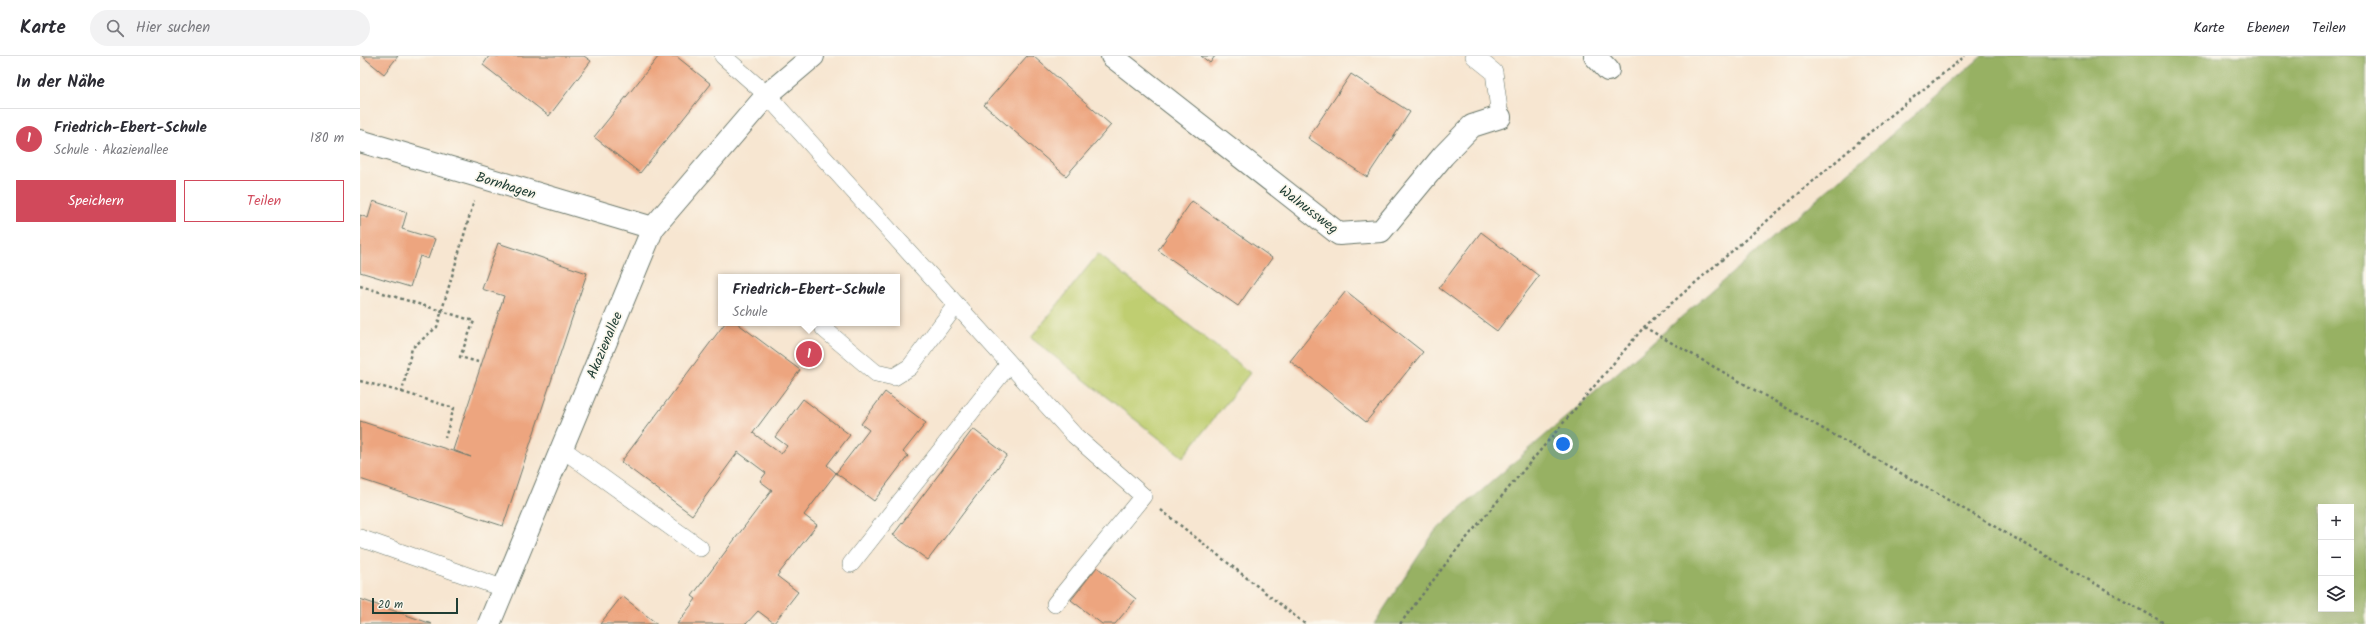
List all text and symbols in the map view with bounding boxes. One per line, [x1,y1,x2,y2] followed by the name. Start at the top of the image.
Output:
[90,10,370,46] search box
[20,13,66,43] text: Karte
[136,16,210,40] text: Hier suchen
[104,17,126,39] icon: search
[2193,17,2225,39] text: Karte
[2247,17,2290,39] text: Ebenen
[2312,17,2346,39] text: Teilen
[16,69,105,96] text: In der Nähe
[54,116,207,140] text: Friedrich-Ebert-Schule
[27,128,31,149] text: 1
[310,128,344,149] text: 180 m
[54,140,168,161] text: Schule · Akazienallee
[473,166,538,206] street label: Bornhagen
[16,180,176,222] button: Speichern
[184,180,344,222] button: Teilen
[1274,180,1343,239] street label: Walnussweg
[718,274,900,326] popup
[733,278,885,302] text: Friedrich-Ebert-Schule
[733,302,768,323] text: Schule
[581,308,629,382] street label: Akazienallee
[796,339,822,369] pin: 1
[1553,434,1573,454] your location
[2318,504,2354,612] map controls
[2318,504,2354,540] button: +
[2318,540,2354,576] button: −
[2318,576,2354,612] button: layers
[372,596,458,615] scale bar
[378,596,403,614] text: 20 m

